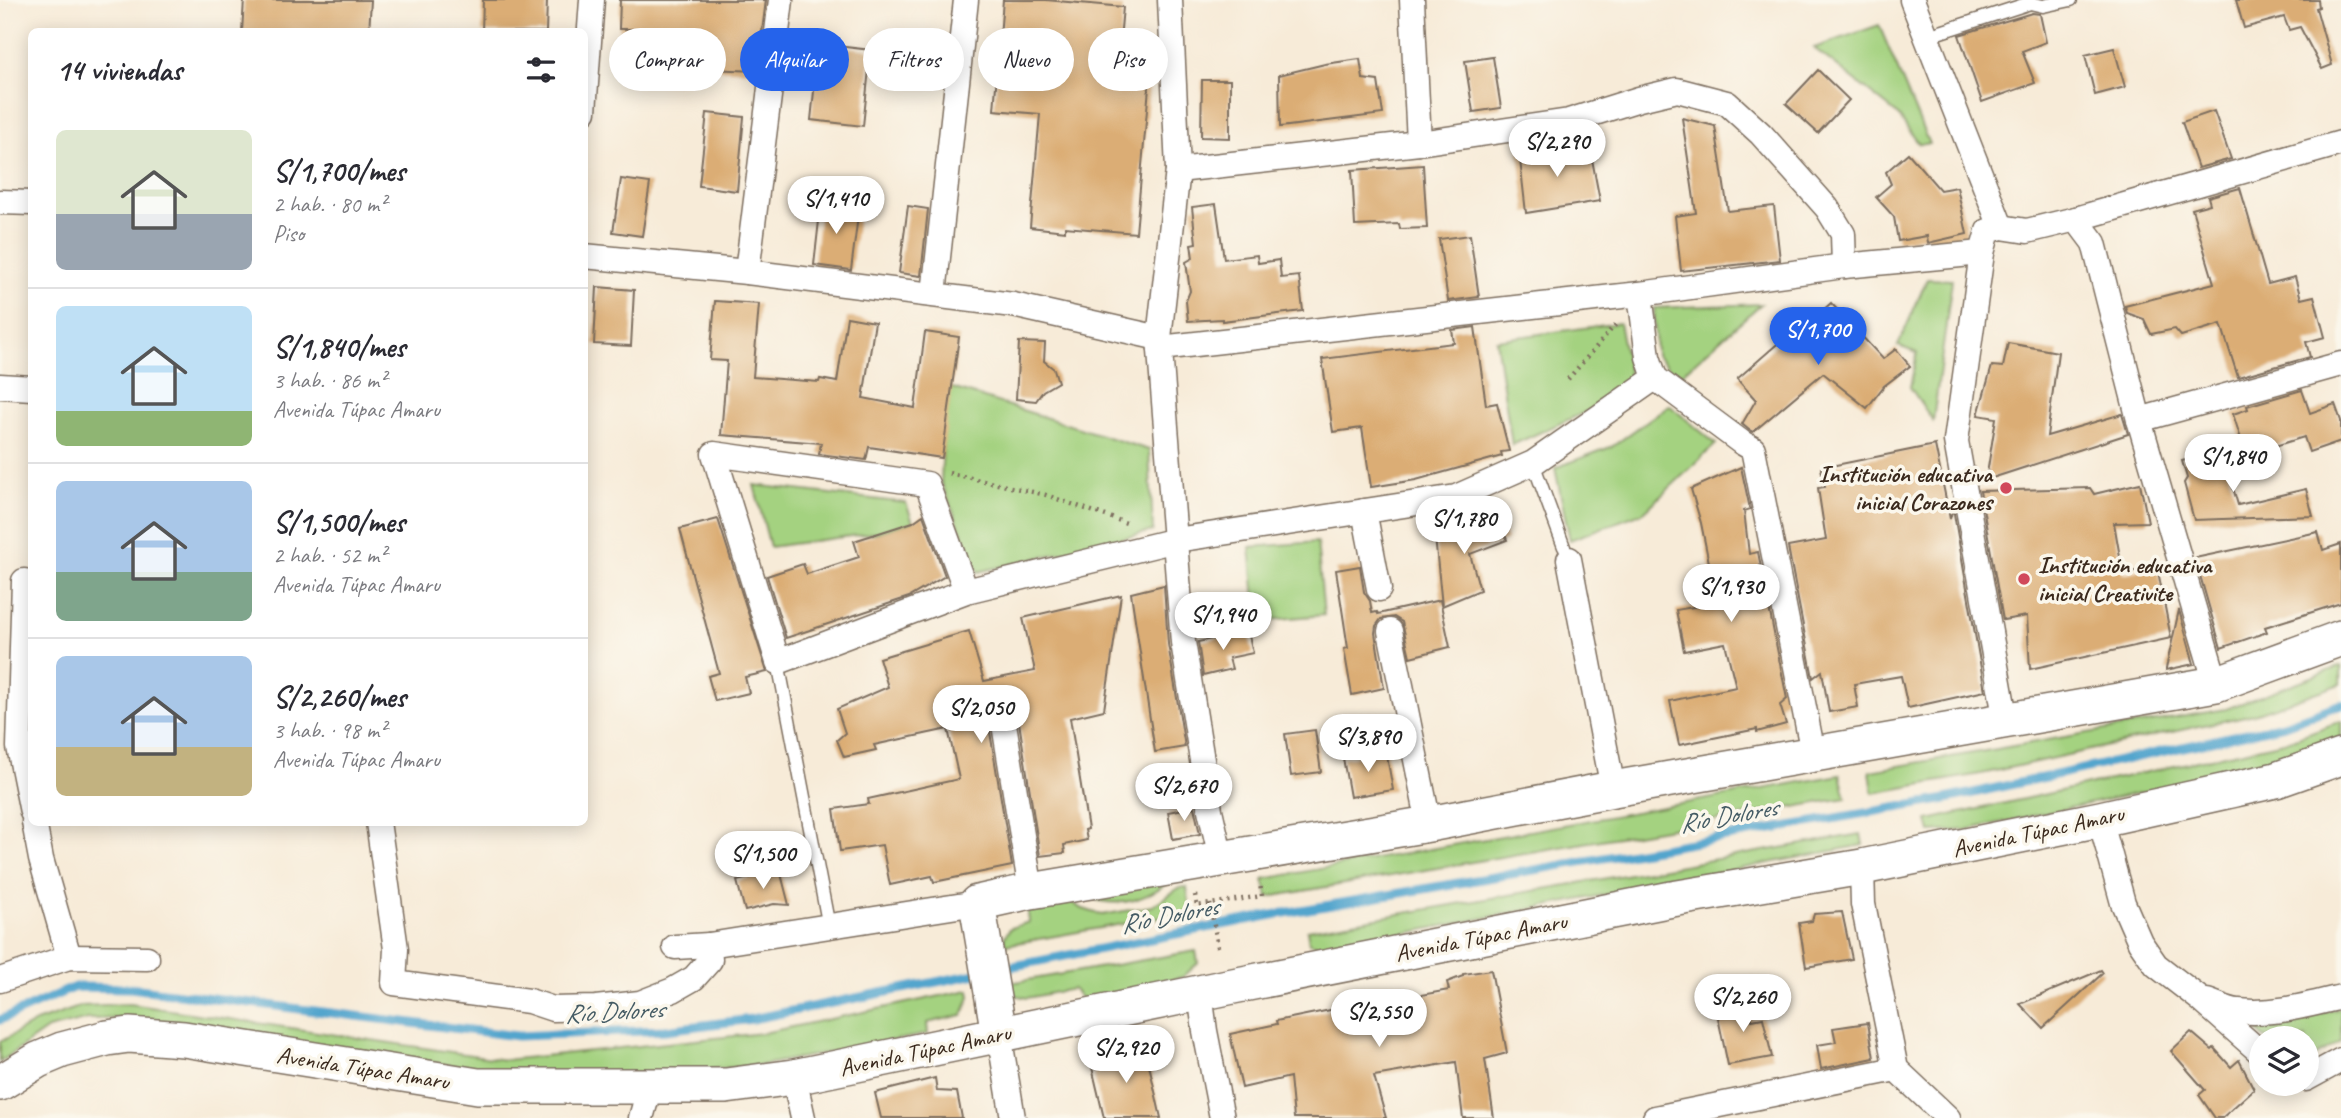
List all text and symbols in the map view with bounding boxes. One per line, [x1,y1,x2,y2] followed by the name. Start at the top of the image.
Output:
[609,28,726,91] chip: Comprar
[740,28,849,91] chip: Alquilar
[863,28,964,91] chip: Filtros
[978,28,1074,91] chip: Nuevo
[1088,28,1168,91] chip: Piso
[56,51,182,89] text: 14 viviendas
[522,51,560,89] icon: filters
[1492,120,1622,179] pin: S/2,290
[1525,127,1589,156] text: S/2,290
[273,152,405,190] text: S/1,700/mes
[112,158,196,242] icon: home
[771,176,901,236] pin: S/1,410
[804,184,868,213] text: S/1,410
[273,190,386,219] text: 2 hab. · 80 m²
[273,219,304,248] text: Piso
[1753,308,1883,367] pin: S/1,700
[1786,315,1850,344] text: S/1,700
[273,328,405,366] text: S/1,840/mes
[112,334,196,418] icon: home
[273,366,386,395] text: 3 hab. · 86 m²
[273,395,440,424] text: Avenida Túpac Amaru
[2168,434,2298,494] pin: S/1,840
[2201,442,2265,471] text: S/1,840
[1819,459,1995,517] place label: Institución educativa inicial Corazones
[1998,480,2014,496] marker: Institución educativa inicial Corazones
[1399,496,1529,556] pin: S/1,780
[273,503,405,541] text: S/1,500/mes
[1432,504,1496,533] text: S/1,780
[112,509,196,593] icon: home
[273,541,386,570] text: 2 hab. · 52 m²
[2038,550,2214,608] place label: Institución educativa inicial Creativite
[1666,564,1796,624] pin: S/1,930
[273,570,440,599] text: Avenida Túpac Amaru
[2016,571,2032,587] marker: Institución educativa inicial Creativite
[1699,572,1763,601] text: S/1,930
[1158,592,1288,652] pin: S/1,940
[1191,600,1255,629] text: S/1,940
[273,678,406,716] text: S/2,260/mes
[112,684,196,768] icon: home
[916,686,1046,745] pin: S/2,050
[949,693,1013,722] text: S/2,050
[1303,714,1433,774] pin: S/3,890
[273,716,386,745] text: 3 hab. · 98 m²
[1336,722,1400,751] text: S/3,890
[273,745,440,774] text: Avenida Túpac Amaru
[1119,764,1249,823] pin: S/2,670
[1151,771,1217,800] text: S/2,670
[1677,790,1784,840] water label: Río Dolores
[1950,798,2128,864] street label: Avenida Túpac Amaru
[698,832,828,891] pin: S/1,500
[731,839,795,868] text: S/1,500
[1117,889,1225,941] water label: Río Dolores
[1393,905,1572,968] street label: Avenida Túpac Amaru
[1678,974,1808,1034] pin: S/2,260
[1710,982,1776,1011] text: S/2,260
[1314,990,1444,1049] pin: S/2,550
[564,992,668,1031] water label: Río Dolores
[1347,997,1411,1026] text: S/2,550
[837,1017,1015,1083] street label: Avenida Túpac Amaru
[1061,1026,1191,1085] pin: S/2,920
[2249,1026,2319,1096] map controls
[2249,1026,2319,1096] button: layers
[1094,1033,1158,1062] text: S/2,920
[275,1040,454,1097] street label: Avenida Túpac Amaru

